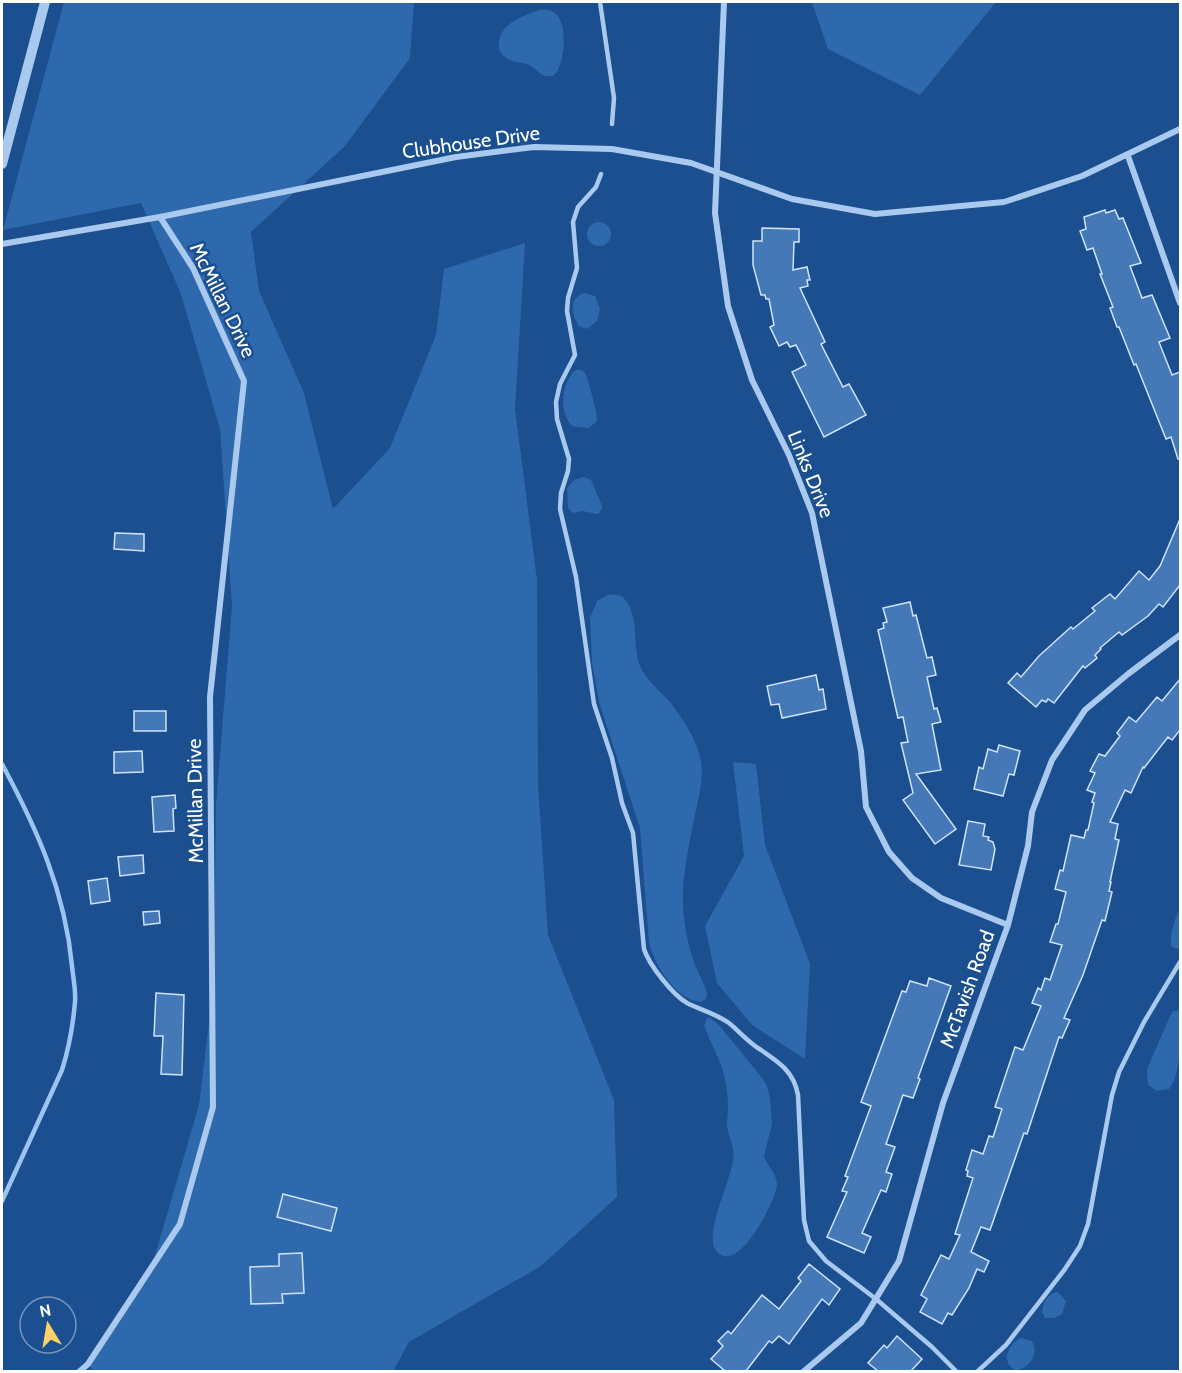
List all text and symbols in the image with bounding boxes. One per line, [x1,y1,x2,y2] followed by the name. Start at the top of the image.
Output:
[401,120,541,164] street label: Clubhouse Drive
[185,239,261,361] street label: McMillan Drive
[783,427,839,521] street label: Links Drive
[182,738,208,864] street label: McMillan Drive
[935,927,999,1051] street label: McTavish Road
[18,1295,78,1355] north arrow
[38,1300,53,1321] text: N

